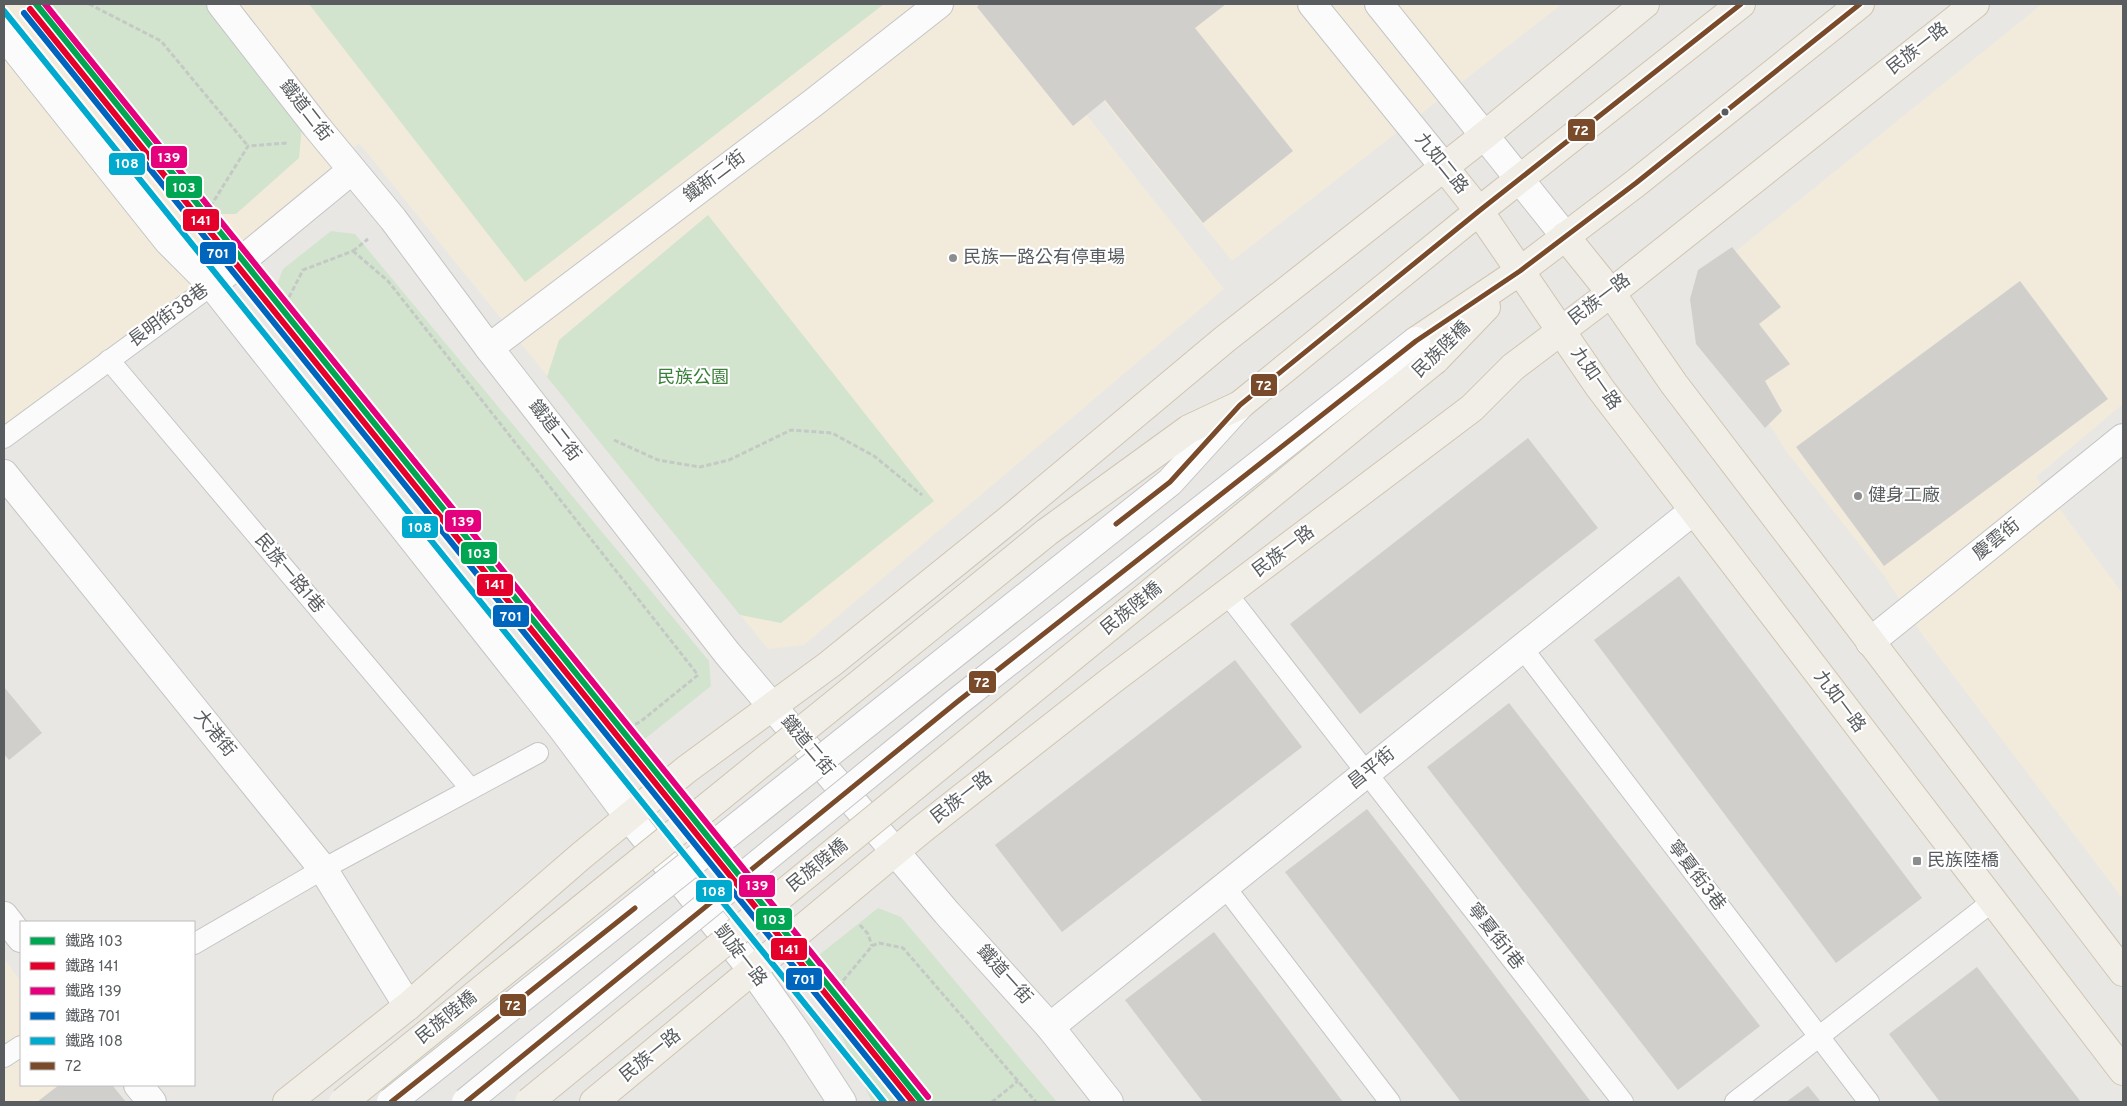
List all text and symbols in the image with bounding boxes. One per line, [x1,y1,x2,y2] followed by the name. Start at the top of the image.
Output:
[1883,18,1953,80] street label: 民族一路
[274,76,336,146] street label: 鐵道二街
[1720,107,1730,117] unlabelled marker
[1567,118,1596,142] line badge: 72
[1573,123,1589,140] text: 72
[1409,129,1473,199] street label: 九如二路
[150,145,188,169] line badge: 139
[679,146,751,208] street label: 鐵新二街
[158,150,180,167] text: 139
[108,152,146,176] line badge: 108
[115,156,139,173] text: 108
[165,175,203,199] line badge: 103
[172,180,196,197] text: 103
[182,208,220,232] line badge: 141
[191,213,211,230] text: 141
[199,241,237,265] line badge: 701
[207,246,229,263] text: 701
[963,247,1125,270] place label: 民族一路公有停車場
[947,252,959,264] marker: 民族一路公有停車場
[1564,269,1636,331] street label: 民族一路
[124,279,214,353] street label: 長明街38巷
[1408,317,1476,383] street label: 民族陸橋
[1565,343,1625,415] street label: 九如一路
[657,367,729,390] park label: 民族公園
[1250,373,1278,397] line badge: 72
[1256,378,1272,395] text: 72
[523,396,585,466] street label: 鐵道二街
[1868,485,1940,508] place label: 健身工廠
[1852,490,1864,502] marker: 健身工廠
[444,509,482,533] line badge: 139
[452,514,474,531] text: 139
[1969,514,2025,566] street label: 慶雲街
[401,515,439,539] line badge: 108
[408,520,432,537] text: 108
[1248,521,1320,583] street label: 民族一路
[249,530,329,618] street label: 民族一路1巷
[460,541,498,565] line badge: 103
[467,546,491,563] text: 103
[476,573,514,597] line badge: 141
[485,577,505,594] text: 141
[1097,577,1167,641] street label: 民族陸橋
[492,604,530,628] line badge: 701
[500,609,522,626] text: 701
[1808,666,1870,738] street label: 九如一路
[968,670,997,694] line badge: 72
[974,675,990,692] text: 72
[188,706,240,762] street label: 大港街
[775,711,839,781] street label: 鐵道二街
[1344,743,1400,795] street label: 昌平街
[927,767,997,829] street label: 民族一路
[783,834,853,898] street label: 民族陸橋
[1662,836,1730,916] street label: 寧夏街3巷
[1927,850,1999,873] place label: 民族陸橋
[1911,855,1923,867] marker: 民族陸橋
[738,874,776,898] line badge: 139
[746,878,768,895] text: 139
[695,879,733,903] line badge: 108
[702,884,726,901] text: 108
[1462,899,1528,975] street label: 寧夏街1巷
[755,907,793,931] line badge: 103
[762,912,786,929] text: 103
[20,921,195,1086] legend
[709,921,771,991] street label: 凱旋一路
[65,933,123,952] text: 鐵路 103
[770,937,808,961] line badge: 141
[971,941,1037,1009] street label: 鐵道一街
[779,942,799,959] text: 141
[65,958,119,977] text: 鐵路 141
[785,967,823,991] line badge: 701
[793,972,815,989] text: 701
[65,983,122,1002] text: 鐵路 139
[412,986,482,1050] street label: 民族陸橋
[499,993,527,1017] line badge: 72
[505,998,521,1015] text: 72
[65,1008,121,1027] text: 鐵路 701
[616,1024,686,1088] street label: 民族一路
[65,1033,123,1052] text: 鐵路 108
[65,1058,82,1077] text: 72

